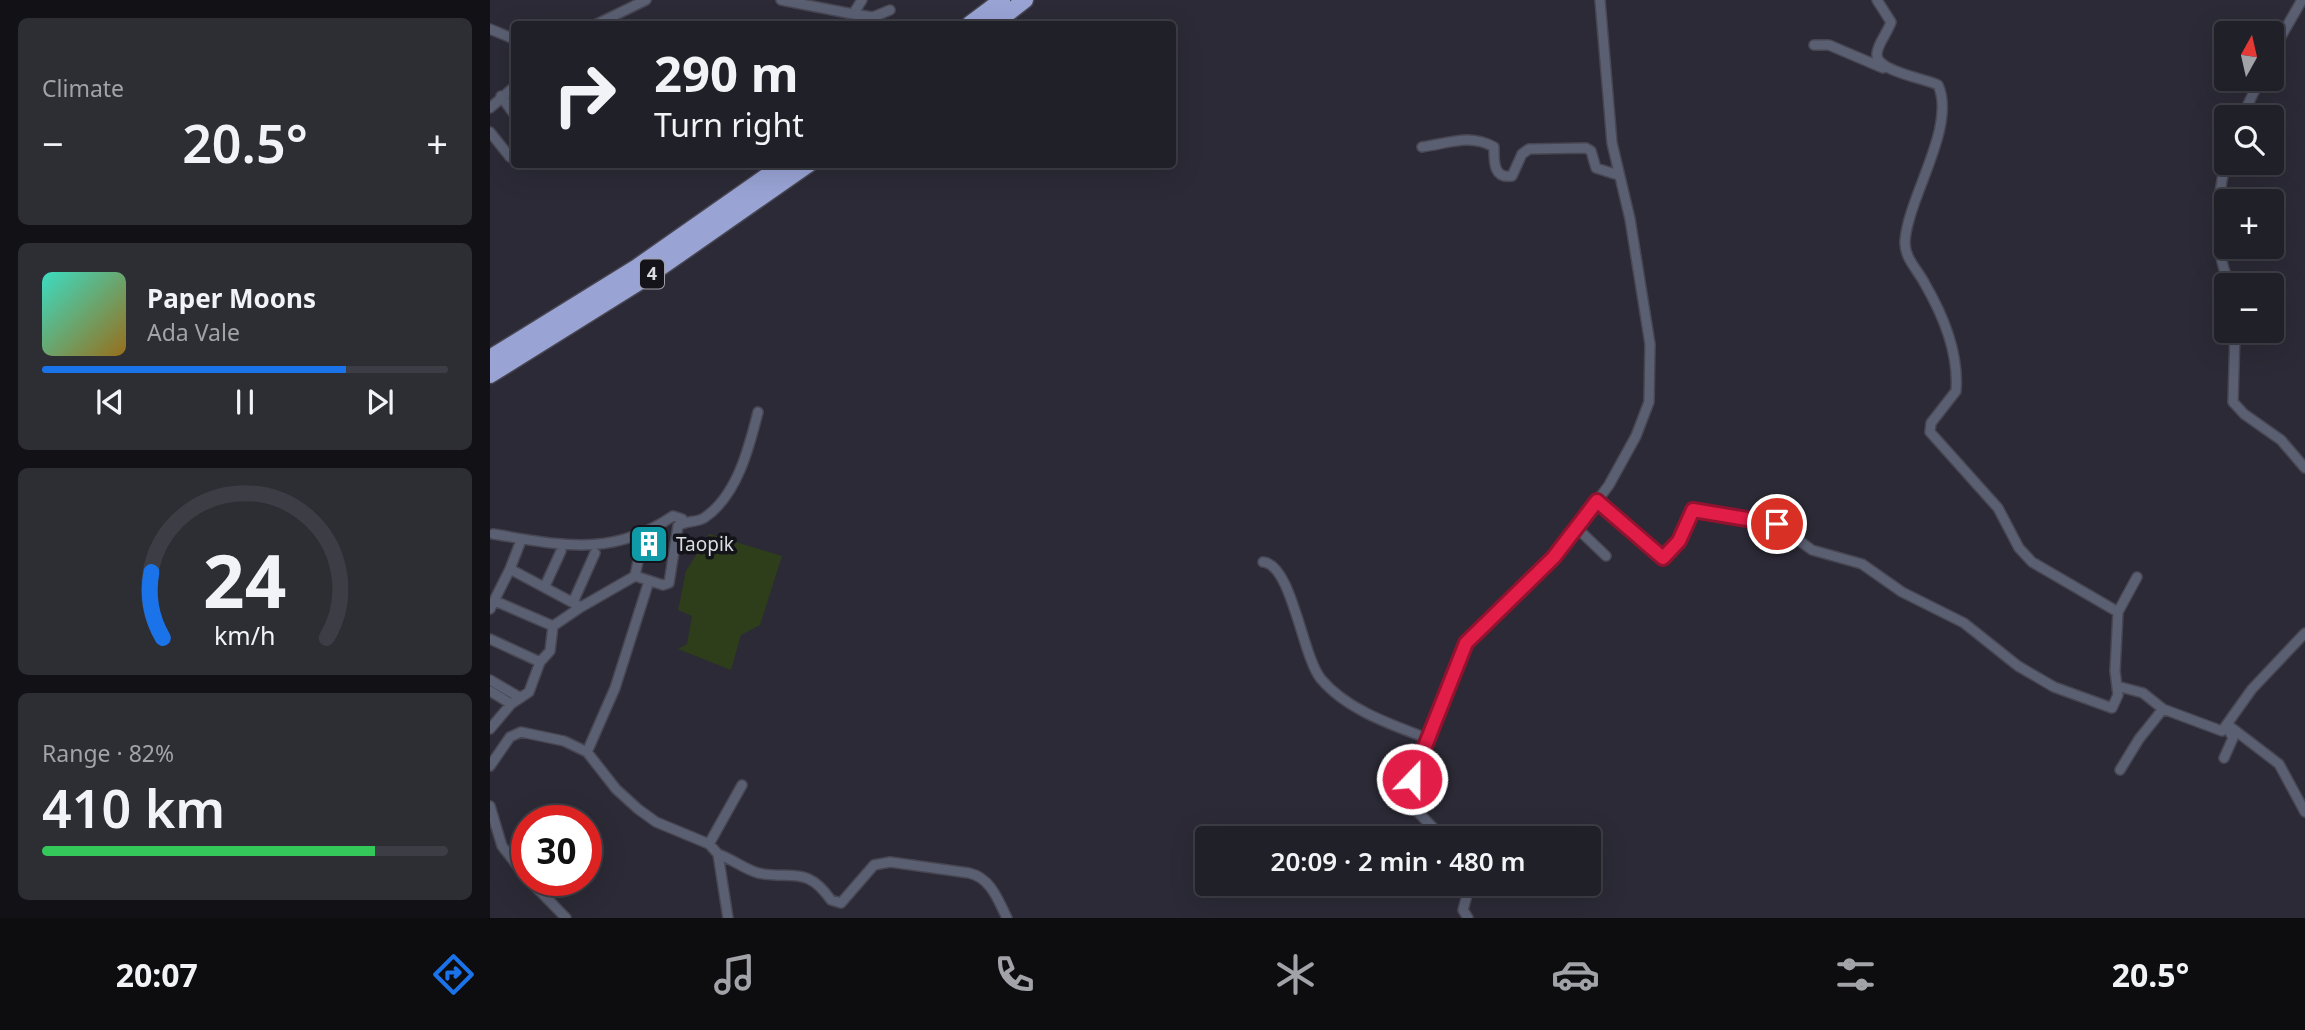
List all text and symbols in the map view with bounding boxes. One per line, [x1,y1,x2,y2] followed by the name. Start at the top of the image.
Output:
[2214,21,2284,91] north arrow
[2214,21,2284,343] map controls
[654,40,799,106] text: 290 m
[539,49,630,140] icon: right
[42,72,124,104] text: Climate
[654,103,804,146] text: Turn right
[2214,105,2284,175] button: search
[182,107,308,178] text: 20.5°
[42,117,64,169] text: −
[426,117,448,169] text: +
[2214,189,2284,259] button: +
[640,260,664,288] road number: 4
[2214,273,2284,343] button: −
[147,280,316,316] text: Paper Moons
[147,316,240,348] text: Ada Vale
[91,383,129,421] icon: previous
[226,383,264,421] icon: pause
[361,383,399,421] icon: next
[1747,494,1807,554] pin
[1758,505,1796,543] icon: arrive
[628,523,670,565] building icon: Taopik
[203,530,287,629] text: 24
[676,531,734,557] place label: Taopik
[214,617,276,651] text: km/h
[42,737,174,769] text: Range · 82%
[1375,742,1449,816] position arrow
[42,772,225,843] text: 410 km
[511,805,602,896] speed limit sign: 30
[1271,843,1525,879] text: 20:09 · 2 min · 480 m
[429,950,478,999] icon: directions
[710,950,759,999] icon: music
[990,950,1039,999] icon: phone
[1271,950,1320,999] icon: climate
[1551,950,1600,999] icon: car
[1831,950,1880,999] icon: filters
[116,953,198,996] text: 20:07
[2112,953,2189,996] text: 20.5°

